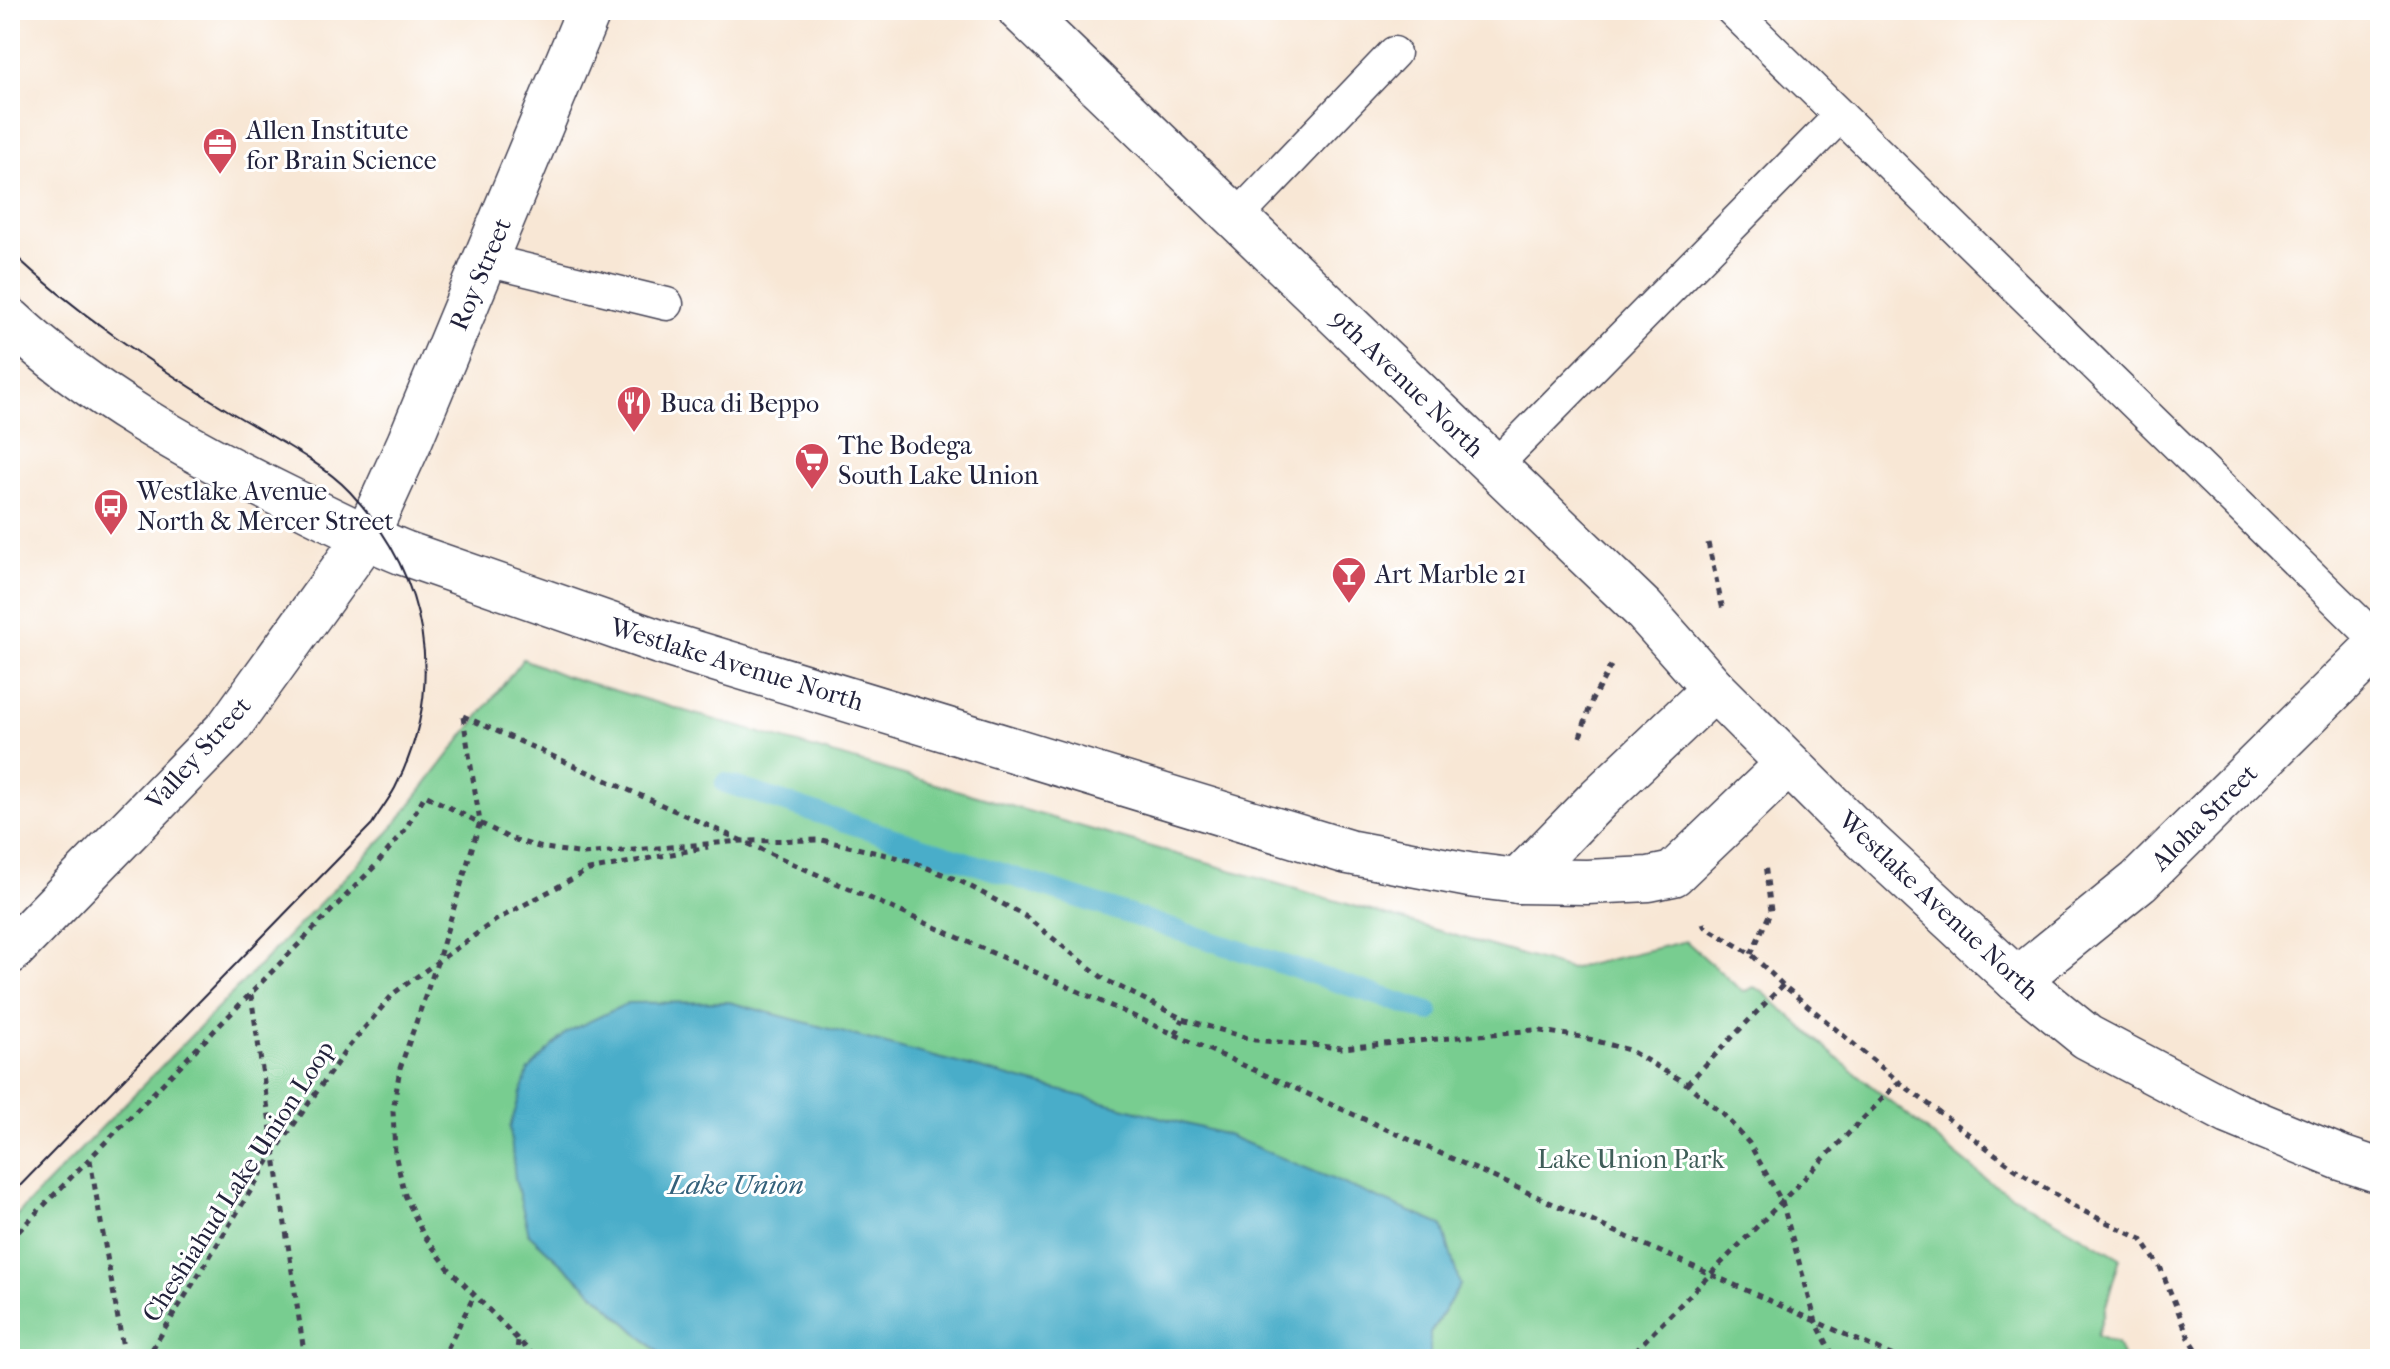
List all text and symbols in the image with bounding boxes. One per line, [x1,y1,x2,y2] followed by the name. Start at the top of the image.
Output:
[245,115,437,176] place label: Allen Institute for Brain Science
[201,126,239,176] office icon: Allen Institute for Brain Science
[443,213,518,335] street label: Roy Street
[1325,303,1491,464] street label: 9th Avenue North
[615,384,653,434] restaurant icon: Buca di Beppo
[660,388,819,419] place label: Buca di Beppo
[838,430,1039,491] place label: The Bodega South Lake Union
[793,441,831,491] supermarket icon: The Bodega South Lake Union
[136,476,394,537] place label: Westlake Avenue North & Mercer Street
[92,487,130,537] bus stop icon: Westlake Avenue North & Mercer Street
[1330,555,1368,605] bar icon: Art Marble 21
[1374,559,1526,590] place label: Art Marble 21
[606,611,868,718] street label: Westlake Avenue North
[139,690,258,817] street label: Valley Street
[2144,757,2264,878] street label: Aloha Street
[1831,804,2046,1007] street label: Westlake Avenue North
[136,1035,341,1328] street label: Cheshiahud Lake Union Loop
[1537,1144,1725,1175] park label: Lake Union Park
[666,1168,804,1201] water label: Lake Union

